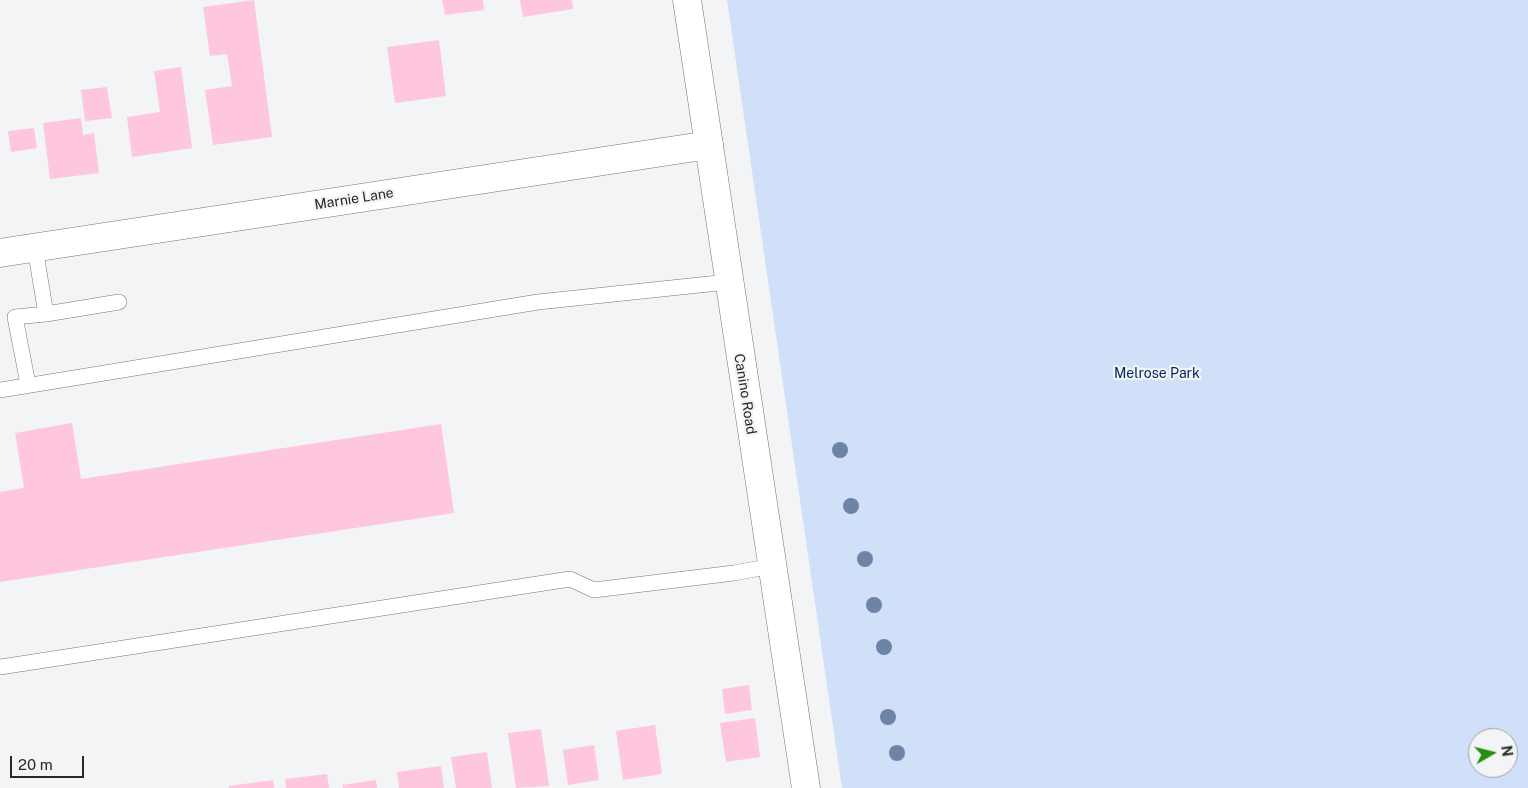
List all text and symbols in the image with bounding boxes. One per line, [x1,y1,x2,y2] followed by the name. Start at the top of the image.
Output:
[313,184,395,214] street label: Marnie Lane
[730,352,760,436] street label: Canino Road
[1114,366,1200,382] park label: Melrose Park
[1468,728,1518,778] north arrow
[1498,745,1516,758] text: N
[12,746,86,778] scale bar
[18,756,53,773] text: 20 m

